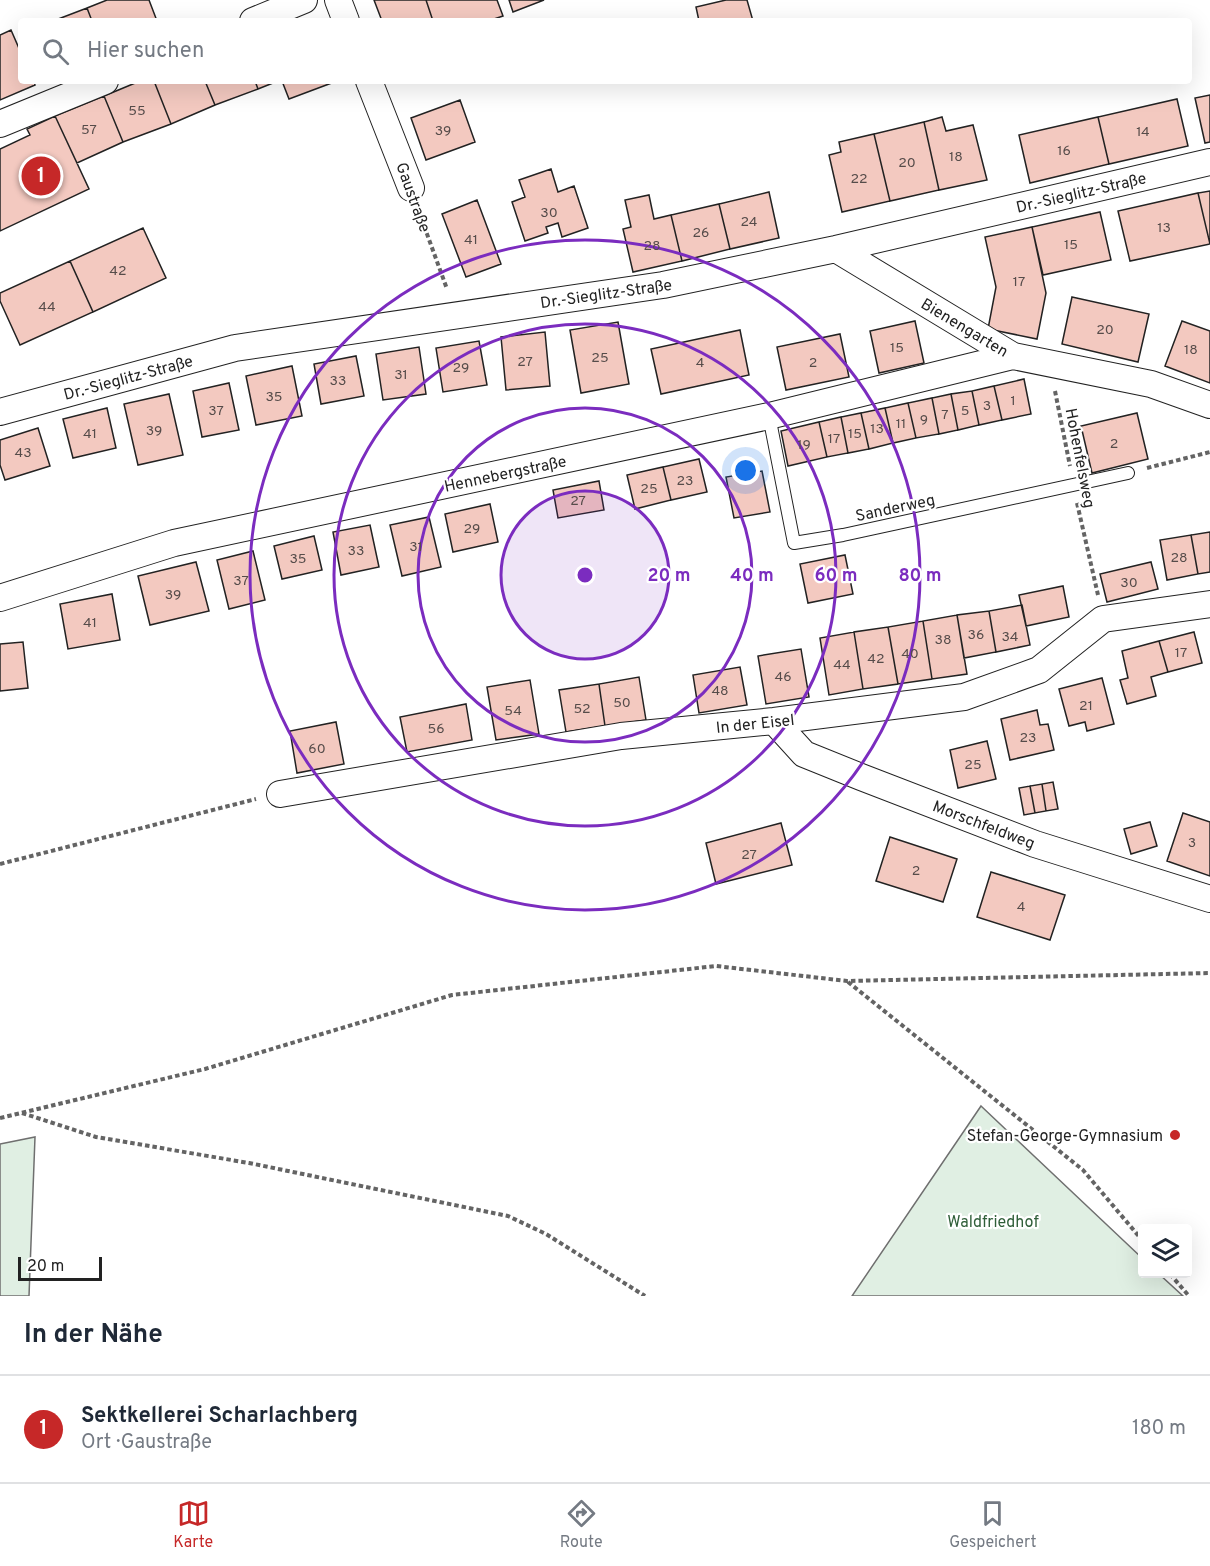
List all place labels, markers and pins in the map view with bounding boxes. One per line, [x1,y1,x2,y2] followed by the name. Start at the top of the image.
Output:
[22,154,60,198] pin: 1
[575,565,595,585] centre of rings
[967,1127,1163,1147] place label: Stefan-George-Gymnasium
[1168,1128,1182,1142] marker: Stefan-George-Gymnasium

